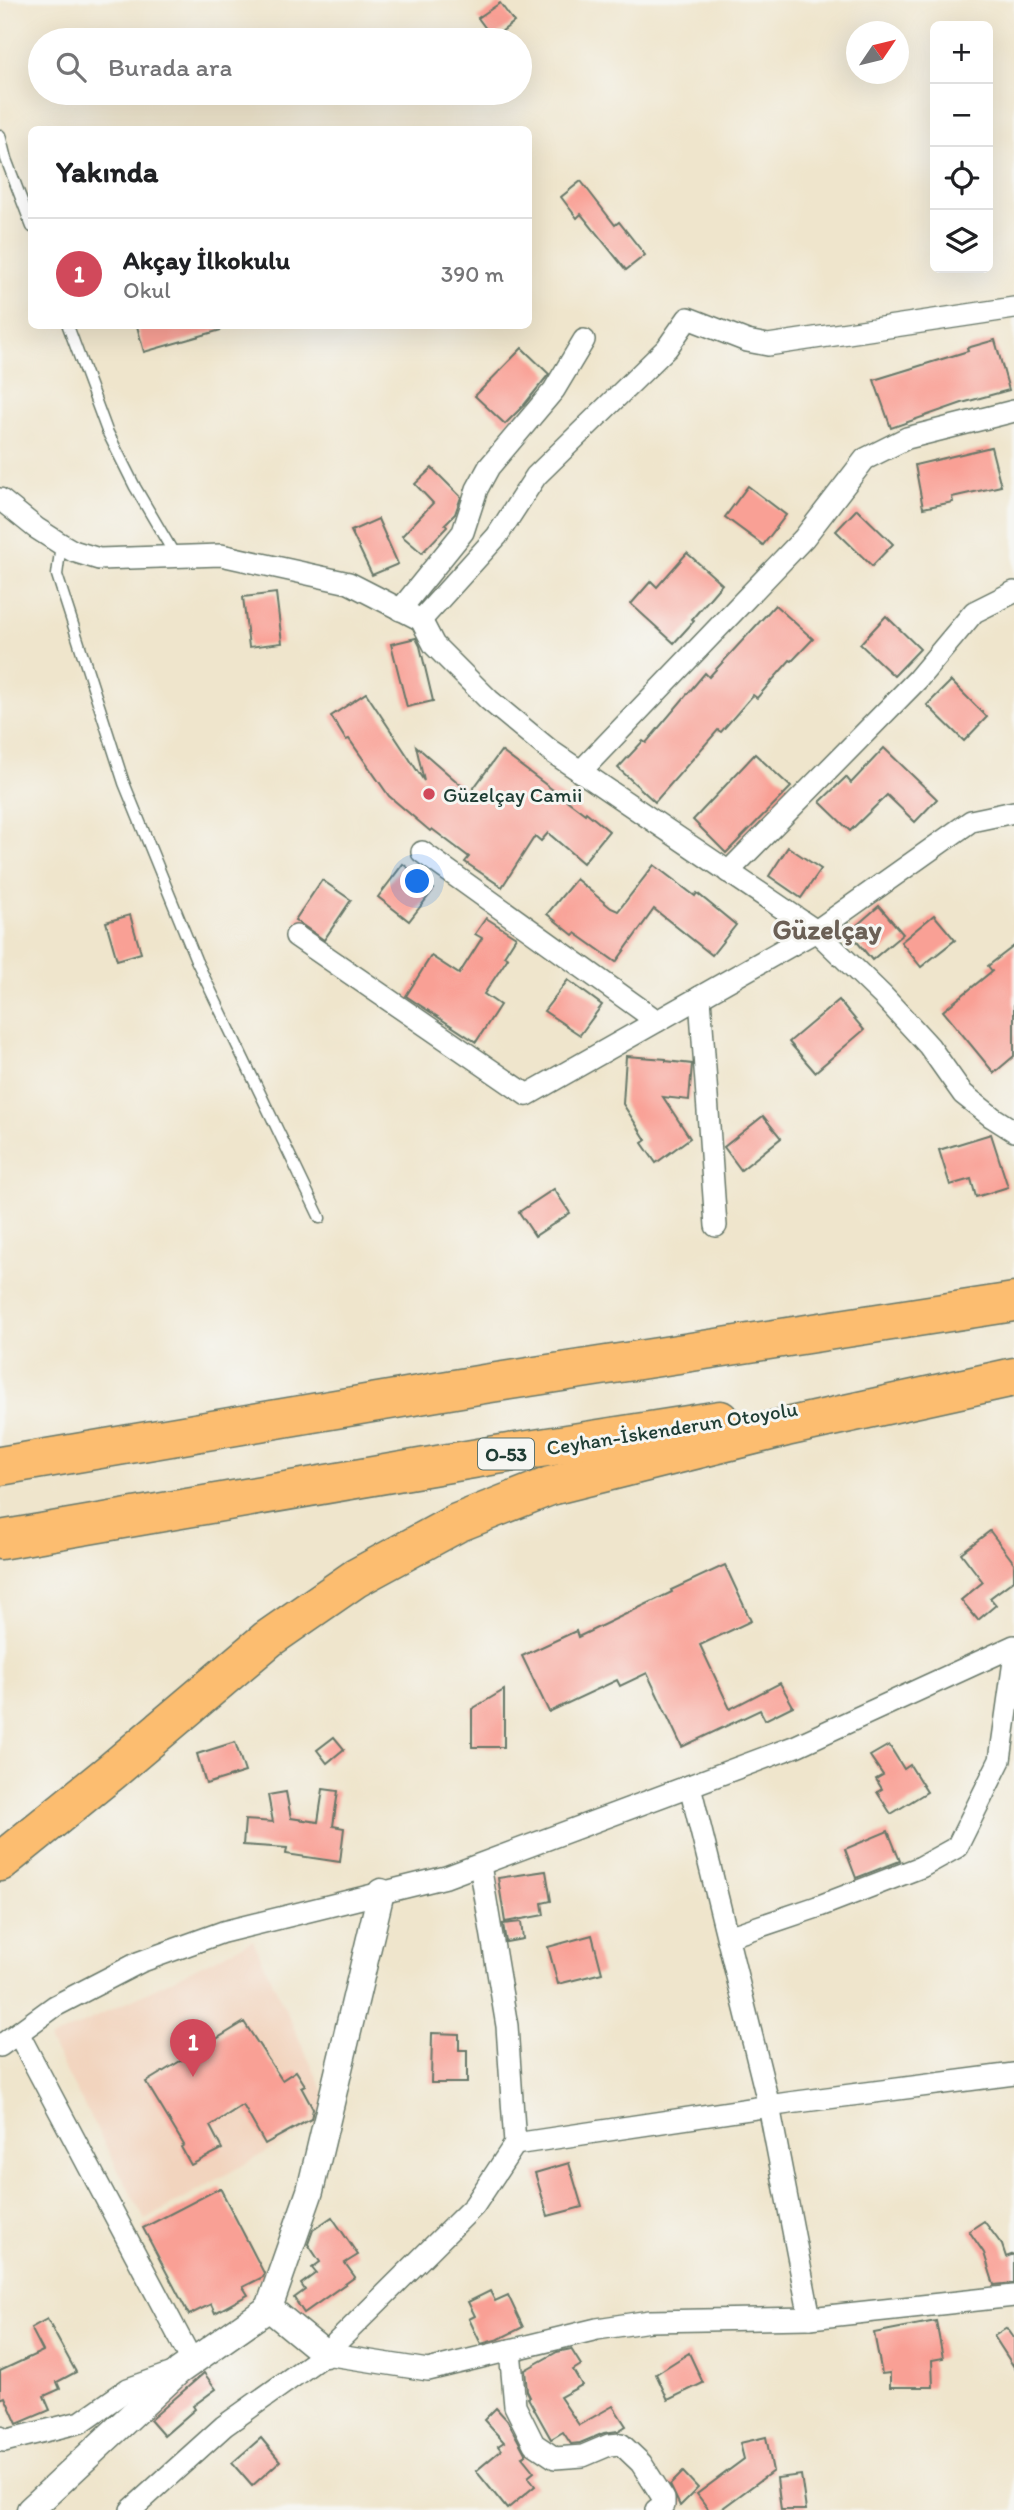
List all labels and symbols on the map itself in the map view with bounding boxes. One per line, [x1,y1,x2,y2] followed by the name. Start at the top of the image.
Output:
[846,21,909,84] north arrow
[443,782,582,807] place label: Güzelçay Camii
[421,786,437,802] marker: Güzelçay Camii
[400,864,434,898] your location
[772,912,882,946] district label: Güzelçay
[545,1396,799,1460] street label: Ceyhan-İskenderun Otoyolu
[478,1438,534,1470] road number: O-53
[170,2019,216,2077] pin: 1

